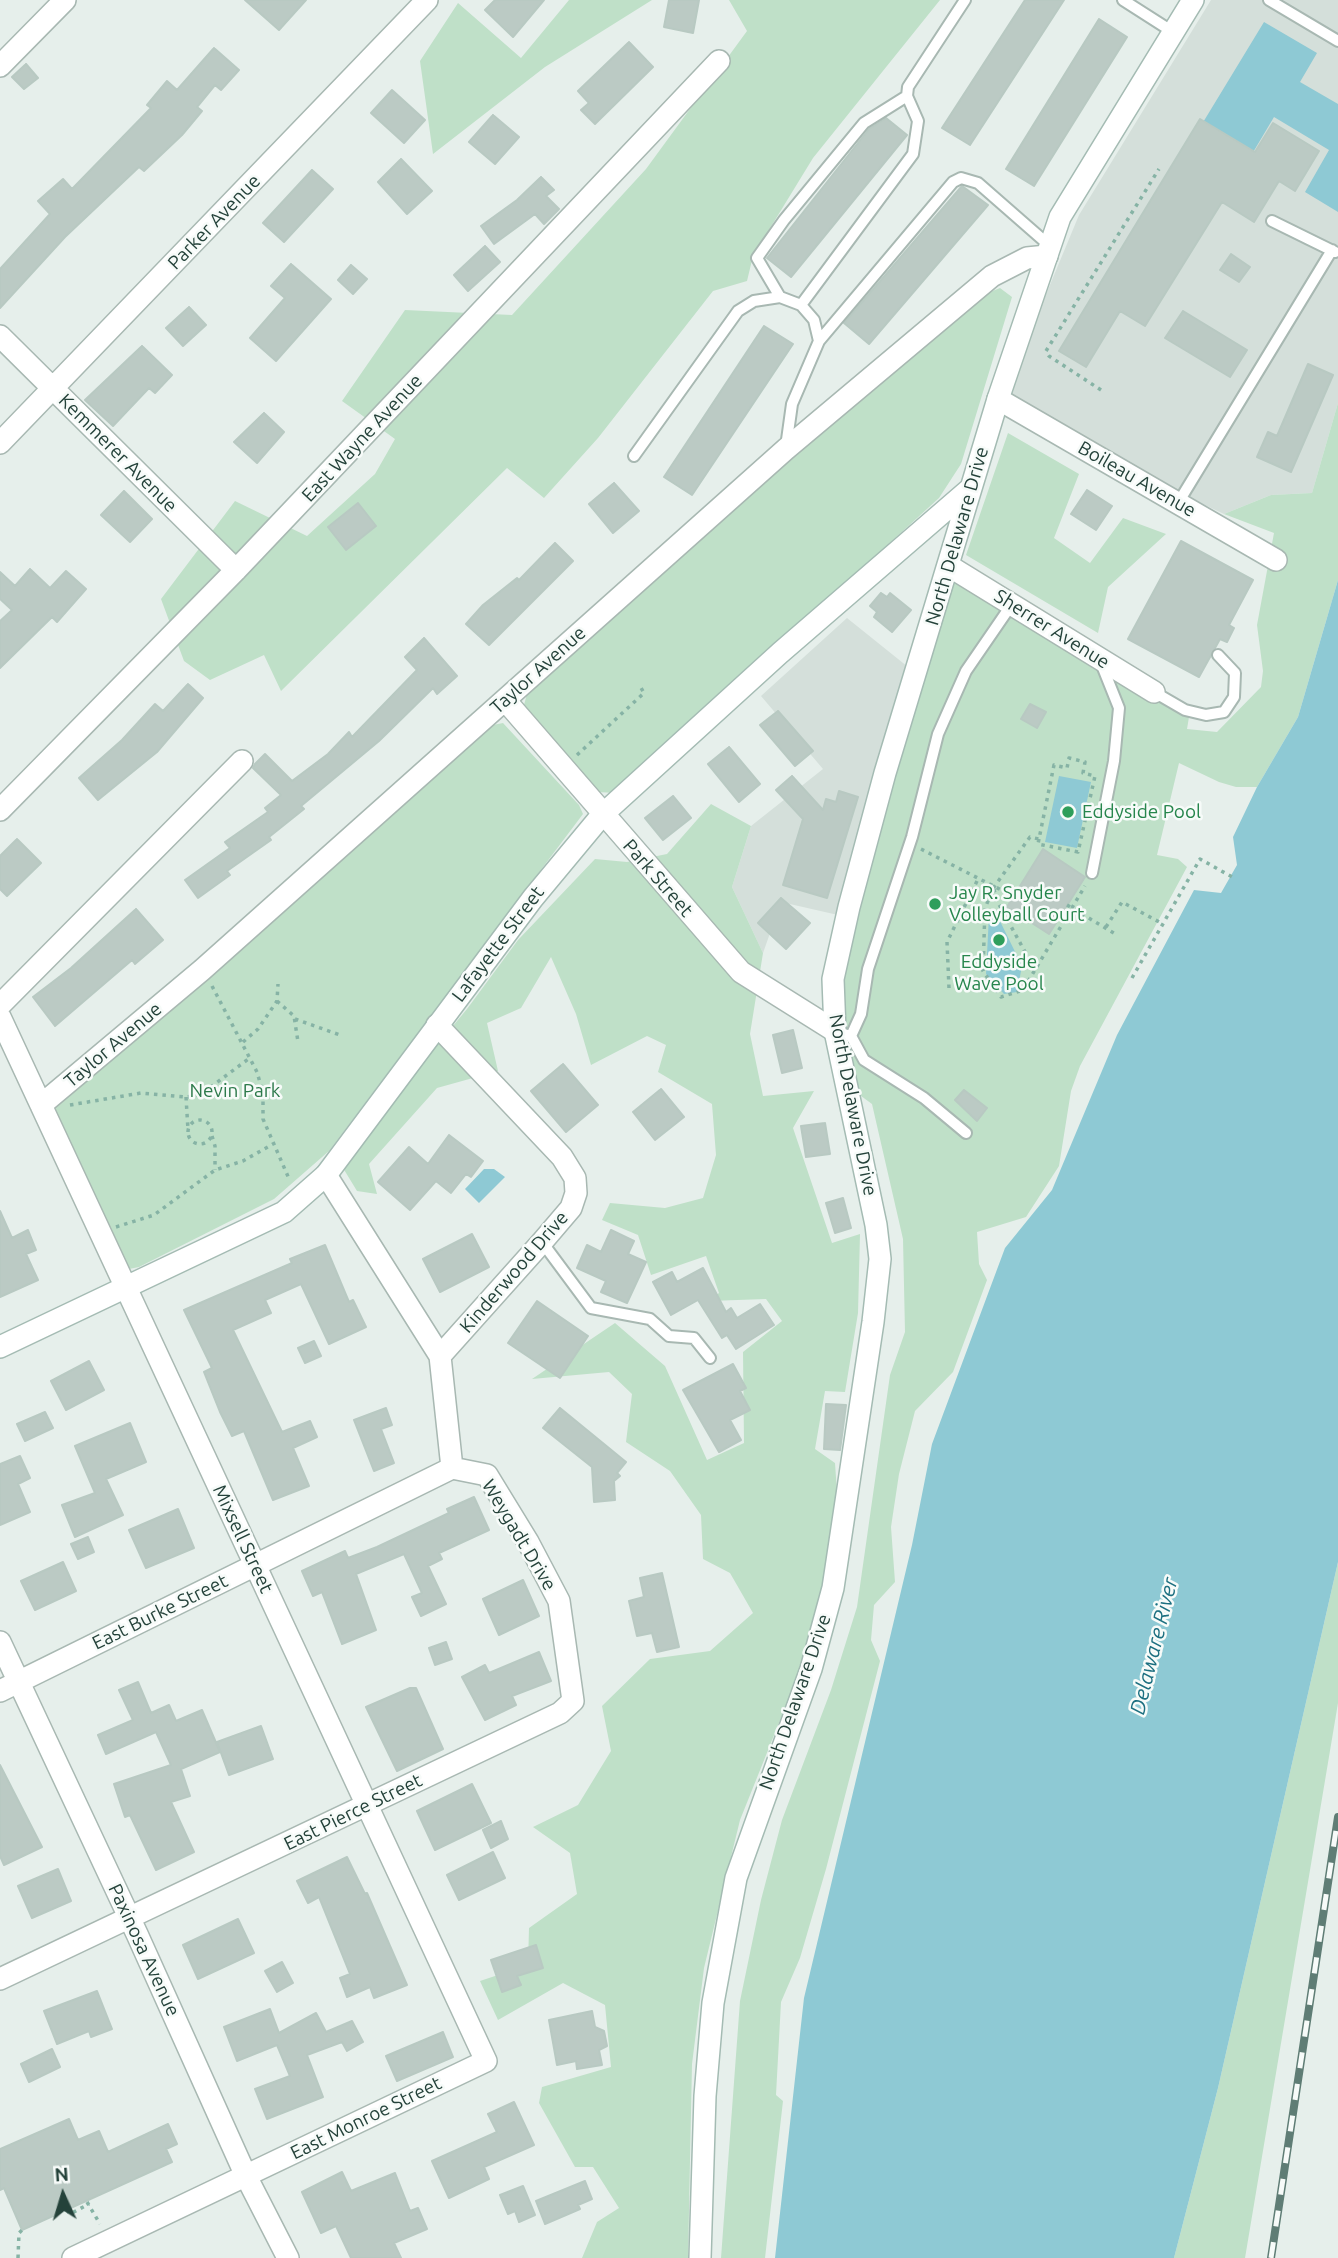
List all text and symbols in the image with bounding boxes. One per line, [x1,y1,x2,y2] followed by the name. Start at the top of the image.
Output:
[163,170,265,274] street label: Parker Avenue
[297,369,427,507] street label: East Wayne Avenue
[54,389,182,517] street label: Kemmerer Avenue
[1074,436,1200,522] street label: Boileau Avenue
[921,444,993,628] street label: North Delaware Drive
[990,584,1114,674] street label: Sherrer Avenue
[486,621,590,719] street label: Taylor Avenue
[1082,801,1201,823] place label: Eddyside Pool
[1060,804,1076,820] marker: Eddyside Pool
[618,835,698,921] street label: Park Street
[447,882,549,1006] street label: Lafayette Street
[949,882,1085,926] place label: Jay R. Snyder Volleyball Court
[927,896,943,912] marker: Jay R. Snyder Volleyball Court
[991,932,1007,948] marker: Eddyside Wave Pool
[954,951,1044,995] place label: Eddyside Wave Pool
[60,998,166,1092] street label: Taylor Avenue
[824,1012,882,1198] street label: North Delaware Drive
[190,1080,280,1102] park label: Nevin Park
[455,1206,573,1338] street label: Kinderwood Drive
[477,1475,561,1595] street label: Weygadt Drive
[208,1481,278,1597] street label: Mixsell Street
[89,1569,231,1655] street label: East Burke Street
[1125,1575,1183,1717] water label: Delaware River
[754,1611,836,1793] street label: North Delaware Drive
[280,1769,426,1855] street label: East Pierce Street
[103,1880,185,2020] street label: Paxinosa Avenue
[287,2072,445,2164] street label: East Monroe Street
[28,2160,98,2230] north arrow
[54,2163,69,2186] text: N

